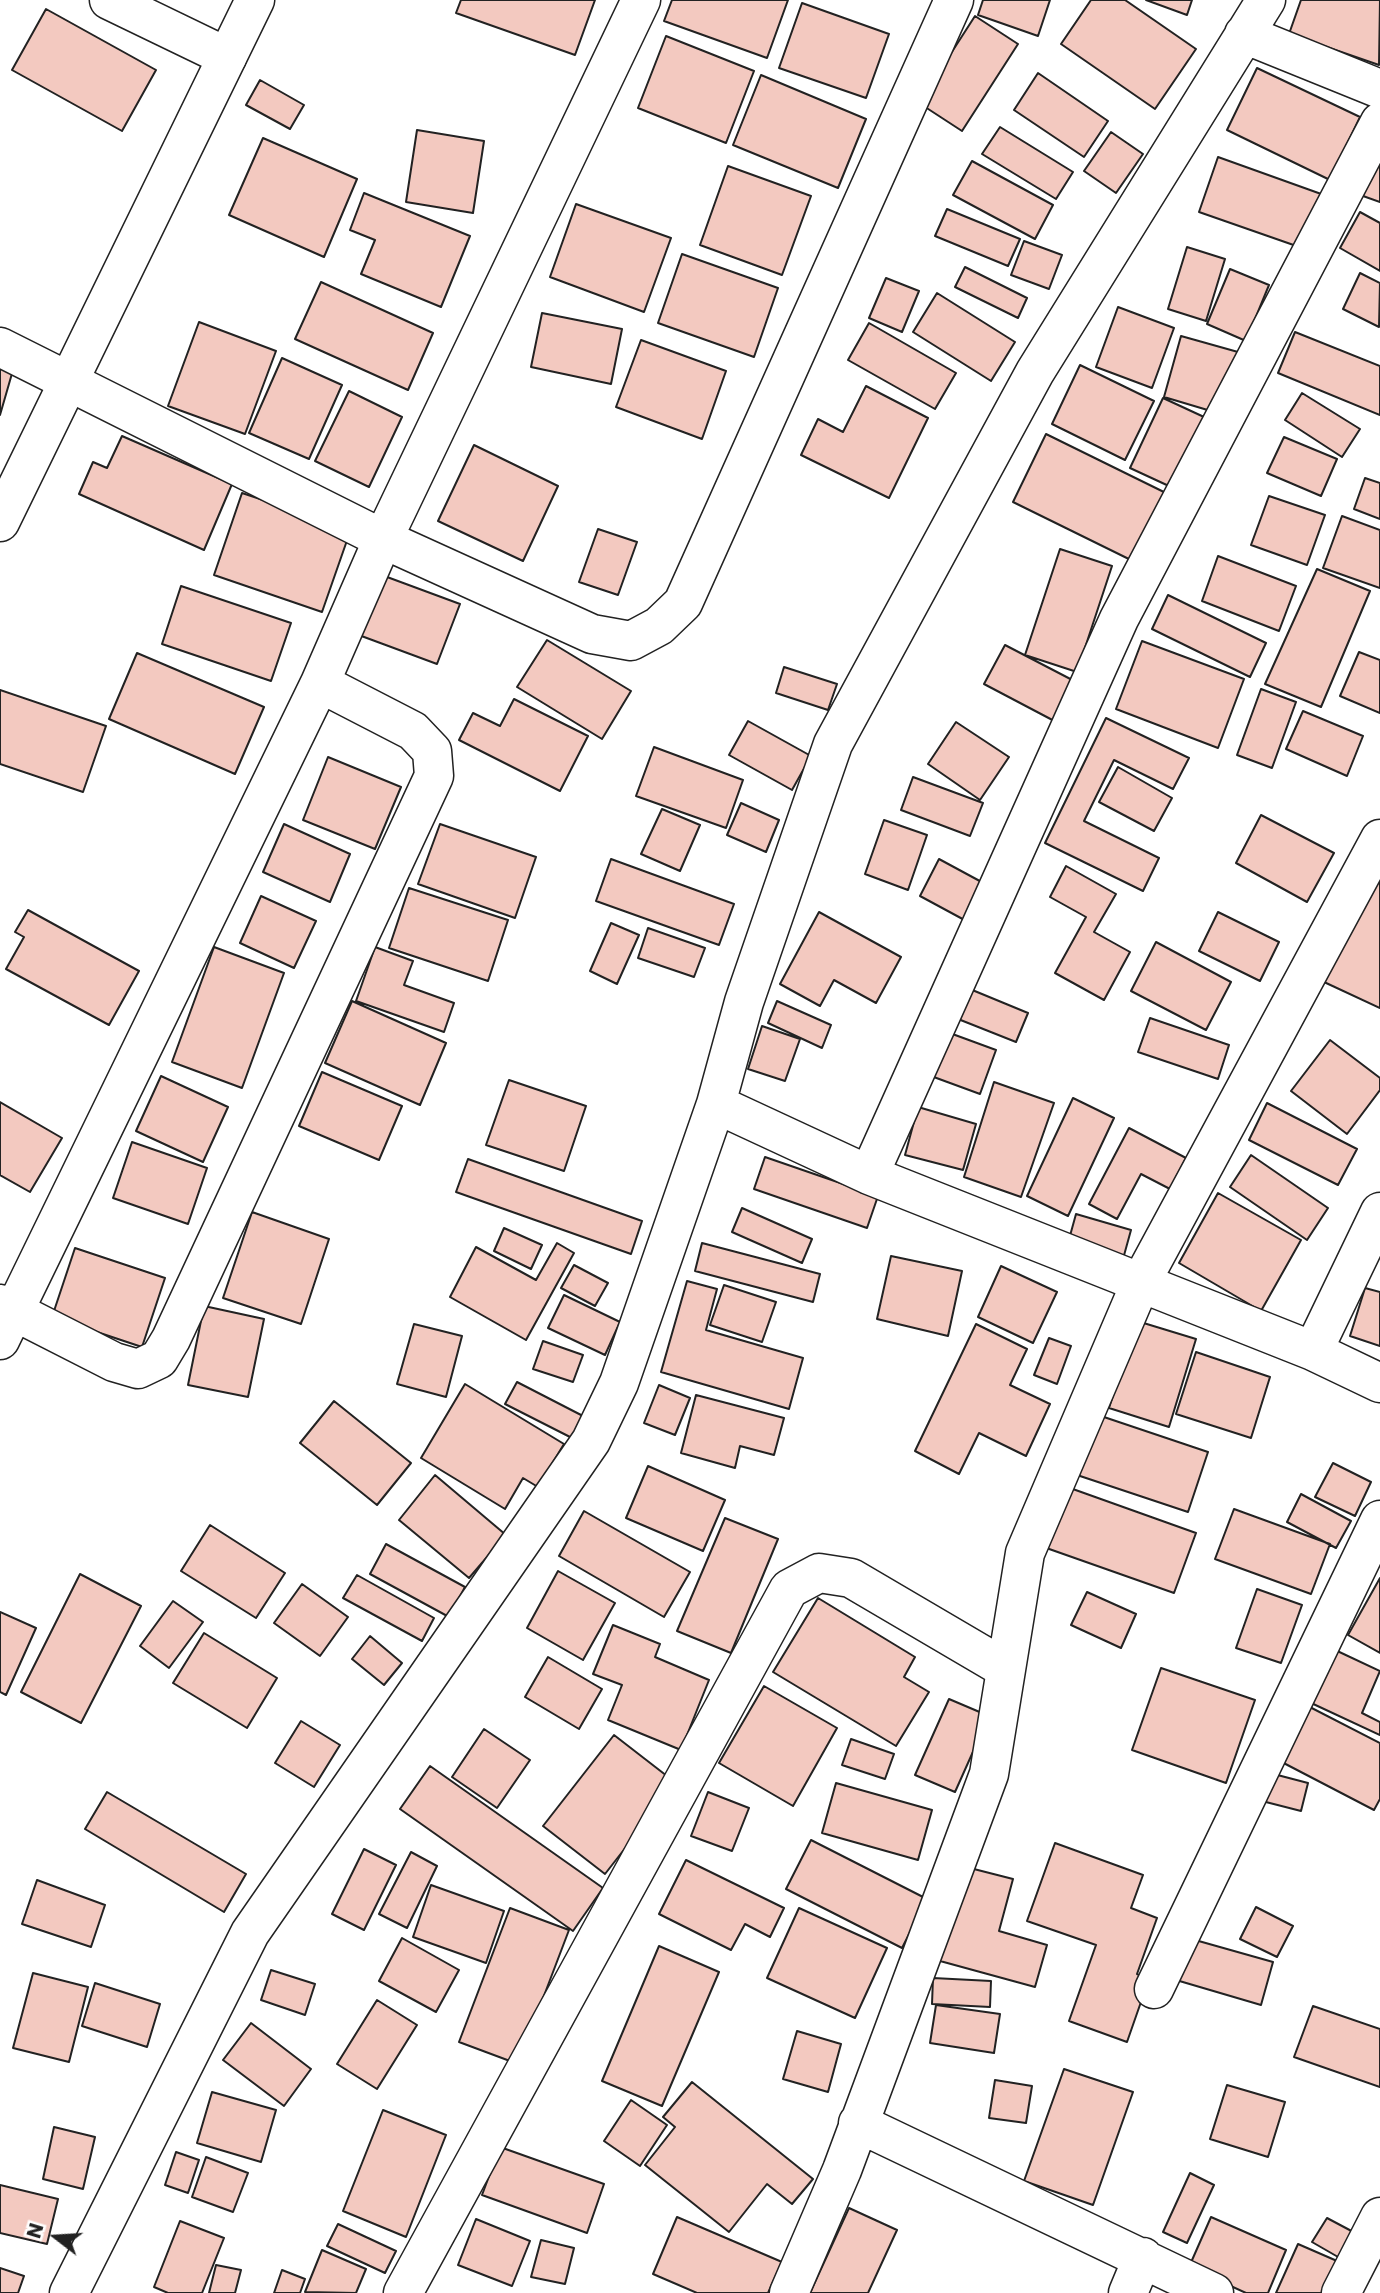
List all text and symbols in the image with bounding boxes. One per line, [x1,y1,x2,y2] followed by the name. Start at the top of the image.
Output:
[21,2202,91,2272] north arrow
[20,2220,50,2242] text: N

